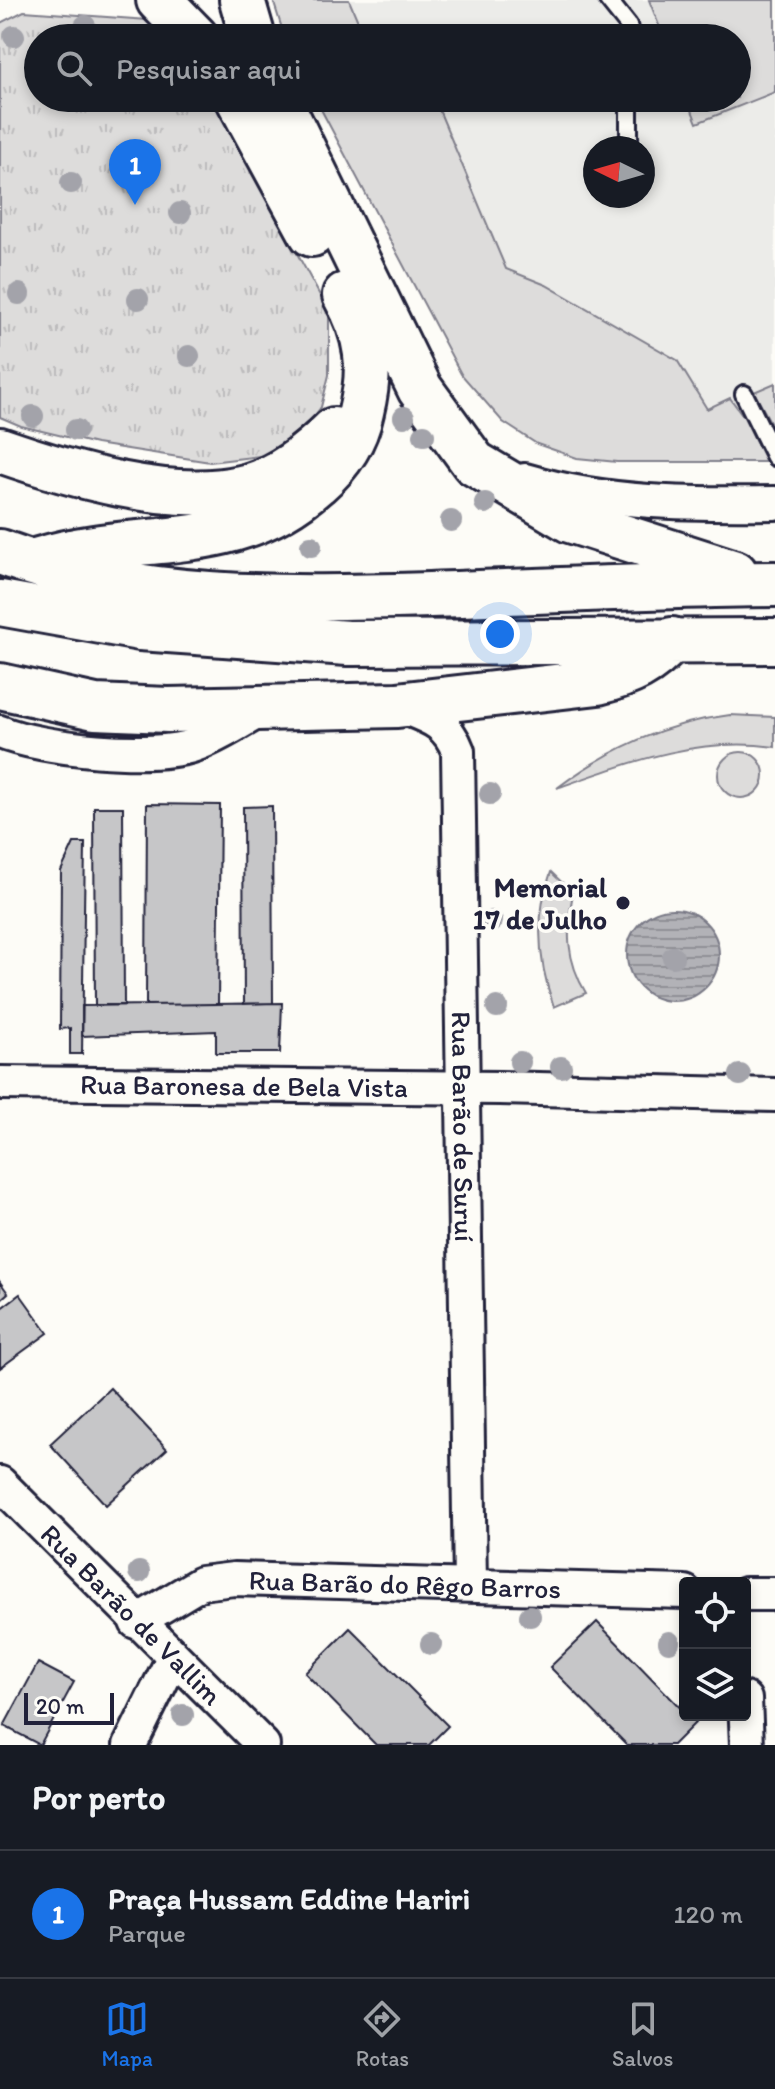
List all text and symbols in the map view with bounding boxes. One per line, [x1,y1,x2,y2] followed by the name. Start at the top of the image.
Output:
[24,24,751,112] search box
[52,46,96,90] icon: search
[116,50,301,87] text: Pesquisar aqui
[583,136,655,208] north arrow
[109,139,161,205] pin: 1
[480,614,520,654] your location
[473,870,607,936] place label: Memorial 17 de Julho
[614,894,632,912] marker: Memorial 17 de Julho
[445,1011,482,1242] street label: Rua Barão de Suruí
[80,1067,408,1104] street label: Rua Baronesa de Bela Vista
[34,1517,230,1712] street label: Rua Barão de Vallim
[248,1562,562,1605] street label: Rua Barão do Rêgo Barros
[679,1577,751,1721] map controls
[679,1577,751,1649] button: locate
[679,1649,751,1721] button: layers
[24,1689,114,1725] scale bar
[36,1693,85,1720] text: 20 m
[32,1777,165,1818] text: Por perto
[108,1880,470,1917] text: Praça Hussam Eddine Hariri
[52,1898,64,1930] text: 1
[674,1898,743,1930] text: 120 m
[108,1917,186,1949] text: Parque
[102,1997,153,2072] tab: Mapa
[356,1997,409,2072] tab: Rotas
[612,1997,673,2072] tab: Salvos

